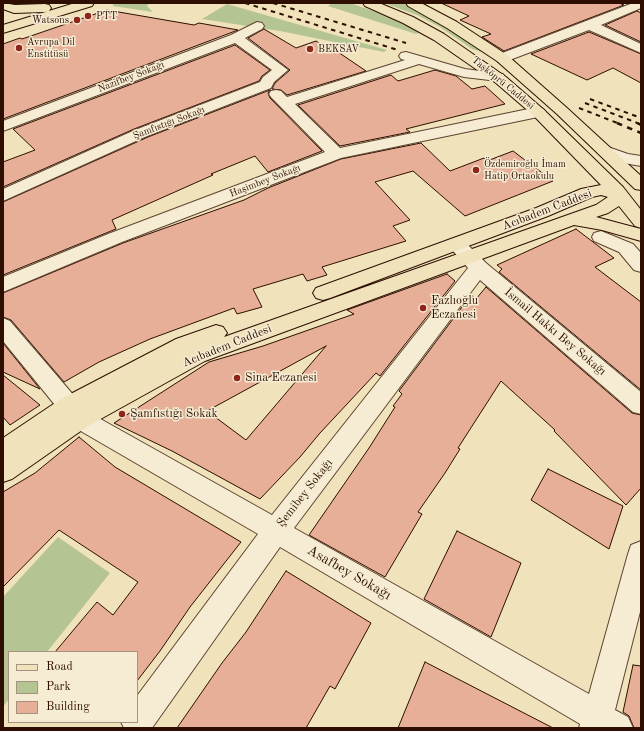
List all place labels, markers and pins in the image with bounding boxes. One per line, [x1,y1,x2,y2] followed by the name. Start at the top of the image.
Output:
[96,10,117,22] place label: PTT
[83,11,93,21] marker: PTT
[32,14,69,26] place label: Watsons
[72,15,82,25] marker: Watsons
[27,36,75,60] place label: Avrupa Dil Enstitüsü
[14,43,24,53] marker: Avrupa Dil Enstitüsü
[318,43,359,55] place label: BEKSAV
[305,44,315,54] marker: BEKSAV
[484,158,566,182] place label: Özdemiroğlu İmam Hatip Ortaokulu
[471,165,481,175] marker: Özdemiroğlu İmam Hatip Ortaokulu
[431,294,478,322] place label: Fazlıoğlu Eczanesi
[418,303,428,313] marker: Fazlıoğlu Eczanesi
[245,371,317,385] place label: Sina Eczanesi
[232,373,242,383] marker: Sina Eczanesi
[130,407,218,421] place label: Şamfıstığı Sokak
[117,409,127,419] marker: Şamfıstığı Sokak

